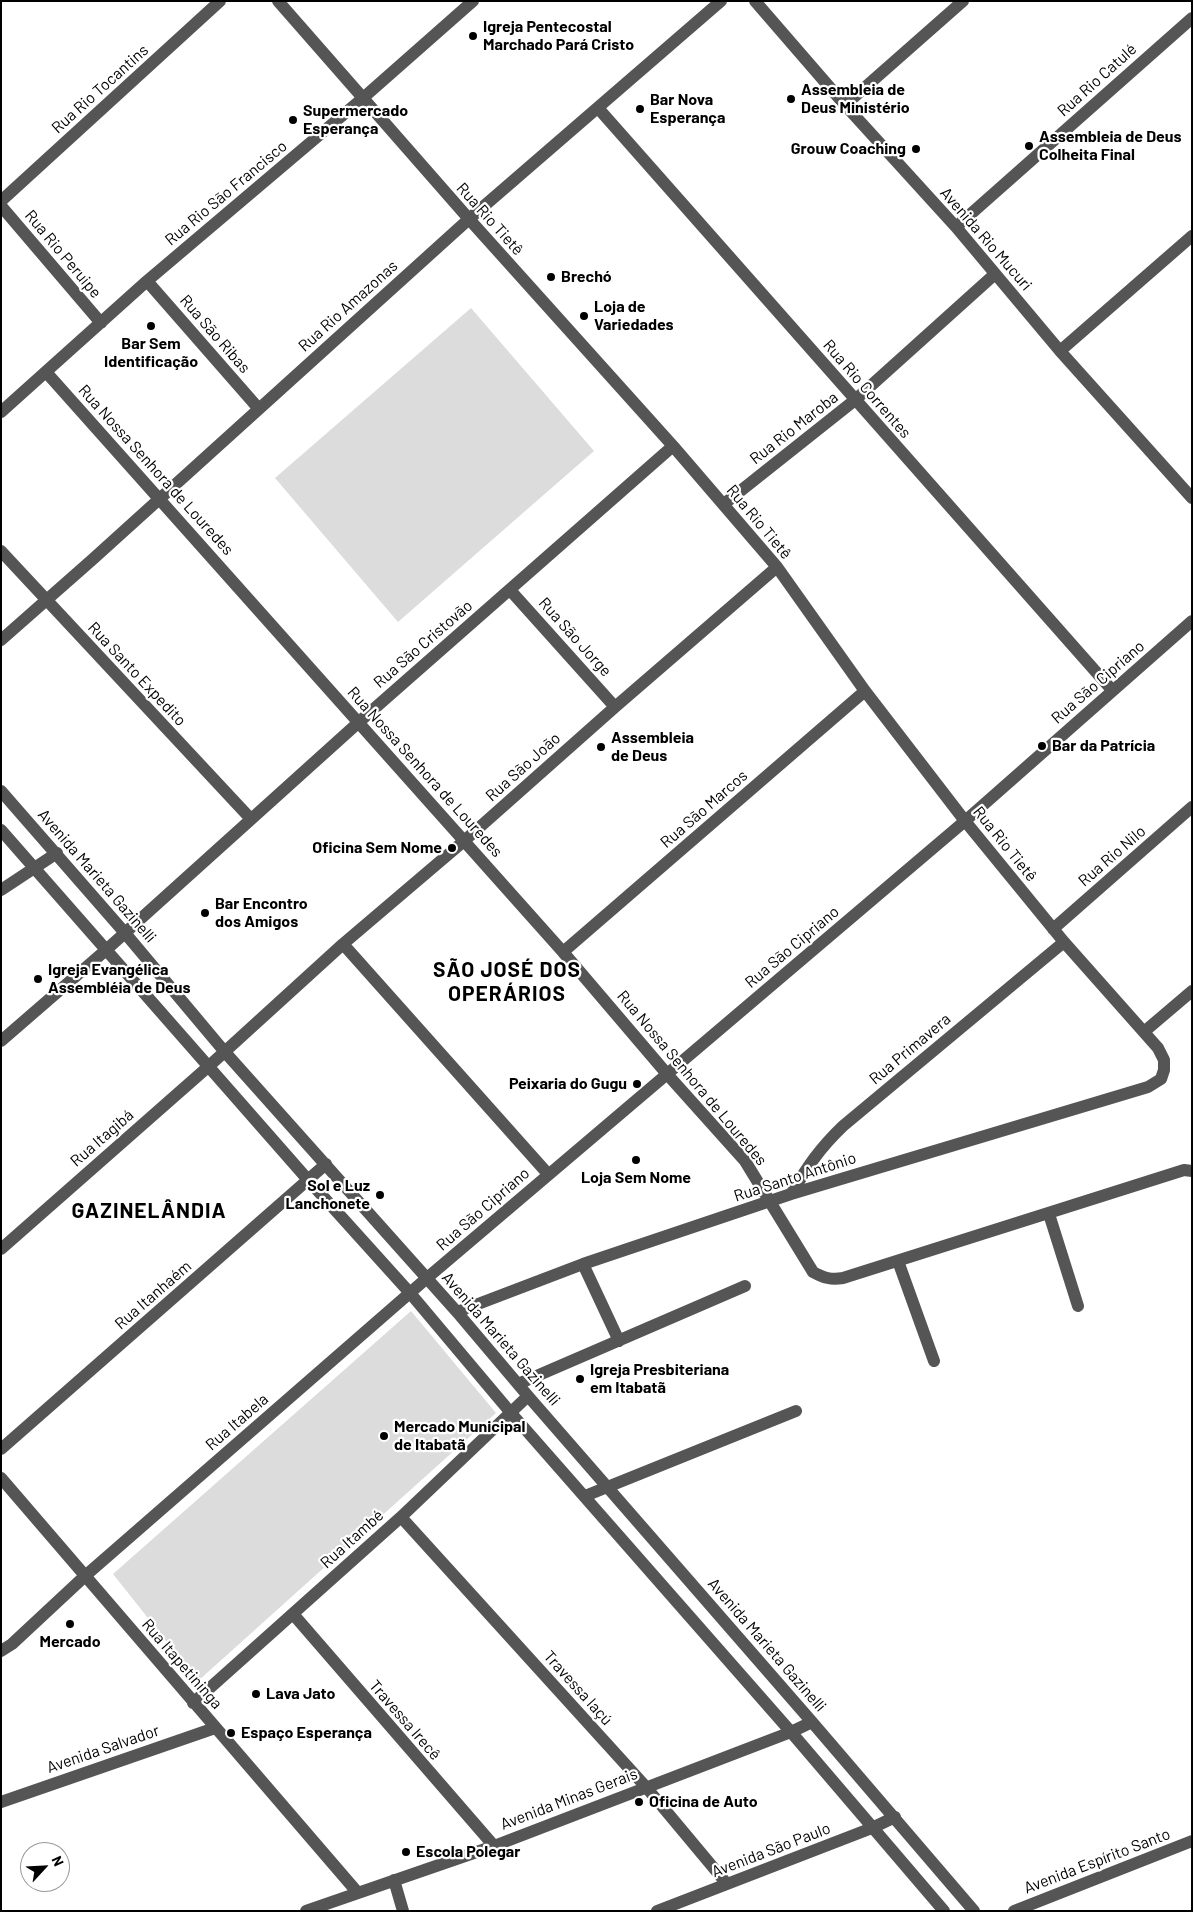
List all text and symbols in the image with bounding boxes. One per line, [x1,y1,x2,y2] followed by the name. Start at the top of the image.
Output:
[483,17,634,55] place label: Igreja Pentecostal Marchado Pará Cristo
[467,30,479,42] marker: Igreja Pentecostal Marchado Pará Cristo
[1053,39,1141,121] street label: Rua Rio Catulé
[48,41,152,137] street label: Rua Rio Tocantins
[801,80,910,118] place label: Assembleia de Deus Ministério
[650,90,725,128] place label: Bar Nova Esperança
[785,93,797,105] marker: Assembleia de Deus Ministério
[303,101,408,139] place label: Supermercado Esperança
[634,103,646,115] marker: Bar Nova Esperança
[287,114,299,126] marker: Supermercado Esperança
[1039,127,1182,165] place label: Assembleia de Deus Colheita Final
[161,136,291,250] street label: Rua Rio São Francisco
[791,139,906,159] place label: Grouw Coaching
[1023,140,1035,152] marker: Assembleia de Deus Colheita Final
[910,143,922,155] marker: Grouw Coaching
[452,179,528,259] street label: Rua Rio Tietê
[936,183,1036,295] street label: Avenida Rio Mucuri
[21,206,105,302] street label: Rua Rio Peruipe
[294,256,402,356] street label: Rua Rio Amazonas
[561,267,612,287] place label: Brechó
[545,271,557,283] marker: Brechó
[176,291,254,377] street label: Rua São Ribas
[594,297,674,335] place label: Loja de Variedades
[578,310,590,322] marker: Loja de Variedades
[145,320,157,332] marker: Bar Sem Identificação
[104,334,198,372] place label: Bar Sem Identificação
[819,336,915,442] street label: Rua Rio Correntes
[74,381,238,559] street label: Rua Nossa Senhora de Louredes
[746,388,842,468] street label: Rua Rio Maroba
[722,481,796,563] street label: Rua Rio Tietê
[535,594,615,680] street label: Rua São Jorge
[370,596,476,692] street label: Rua São Cristovão
[84,618,190,730] street label: Rua Santo Expedito
[1048,636,1148,728] street label: Rua São Cipriano
[343,683,507,861] street label: Rua Nossa Senhora de Louredes
[611,728,694,766] place label: Assembleia de Deus
[482,729,564,805] street label: Rua São João
[1052,736,1155,756] place label: Bar da Patrícia
[1036,740,1048,752] marker: Bar da Patrícia
[595,741,607,753] marker: Assembleia de Deus
[657,766,751,852] street label: Rua São Marcos
[969,803,1041,885] street label: Rua Rio Tietê
[34,805,160,947] street label: Avenida Marieta Gazinelli
[1074,822,1150,890] street label: Rua Rio Nilo
[312,838,442,858] place label: Oficina Sem Nome
[446,842,458,854] marker: Oficina Sem Nome
[215,894,308,932] place label: Bar Encontro dos Amigos
[741,902,843,992] street label: Rua São Cipriano
[199,907,211,919] marker: Bar Encontro dos Amigos
[432,957,582,1007] district label: SÃO JOSÉ DOS OPERÁRIOS
[48,960,191,998] place label: Igreja Evangélica Assembléia de Deus
[32,973,44,985] marker: Igreja Evangélica Assembléia de Deus
[613,987,771,1169] street label: Rua Nossa Senhora de Louredes
[865,1009,955,1089] street label: Rua Primavera
[509,1074,627,1094] place label: Peixaria do Gugu
[631,1078,643,1090] marker: Peixaria do Gugu
[66,1105,138,1171] street label: Rua Itagibá
[732,1148,858,1206] street label: Rua Santo Antônio
[630,1154,642,1166] marker: Loja Sem Nome
[433,1163,533,1255] street label: Rua São Cipriano
[581,1168,691,1188] place label: Loja Sem Nome
[286,1176,370,1214] place label: Sol e Luz Lanchonete
[374,1189,386,1201] marker: Sol e Luz Lanchonete
[70,1198,228,1224] district label: GAZINELÂNDIA
[111,1257,195,1333] street label: Rua Itanhaém
[438,1268,564,1410] street label: Avenida Marieta Gazinelli
[590,1360,729,1398] place label: Igreja Presbiteriana em Itabatã
[574,1373,586,1385] marker: Igreja Presbiteriana em Itabatã
[202,1390,272,1454] street label: Rua Itabela
[394,1417,525,1455] place label: Mercado Municipal de Itabatã
[378,1430,390,1442] marker: Mercado Municipal de Itabatã
[316,1506,388,1572] street label: Rua Itambé
[704,1574,830,1716] street label: Avenida Marieta Gazinelli
[138,1615,226,1713] street label: Rua Itapetininga
[64,1618,76,1630] marker: Mercado
[39,1632,101,1652] place label: Mercado
[540,1647,616,1729] street label: Travessa Iaçú
[365,1676,445,1764] street label: Travessa Irecê
[266,1684,335,1704] place label: Lava Jato
[250,1688,262,1700] marker: Lava Jato
[44,1721,162,1777] street label: Avenida Salvador
[241,1723,372,1743] place label: Espaço Esperança
[225,1727,237,1739] marker: Espaço Esperança
[498,1764,640,1834] street label: Avenida Minas Gerais
[649,1792,758,1812] place label: Oficina de Auto
[633,1796,645,1808] marker: Oficina de Auto
[709,1818,833,1882] street label: Avenida São Paulo
[1021,1824,1173,1898] street label: Avenida Espírito Santo
[20,1842,70,1892] north arrow
[416,1842,520,1862] place label: Escola Polegar
[400,1846,412,1858] marker: Escola Polegar
[48,1853,68,1869] text: N

